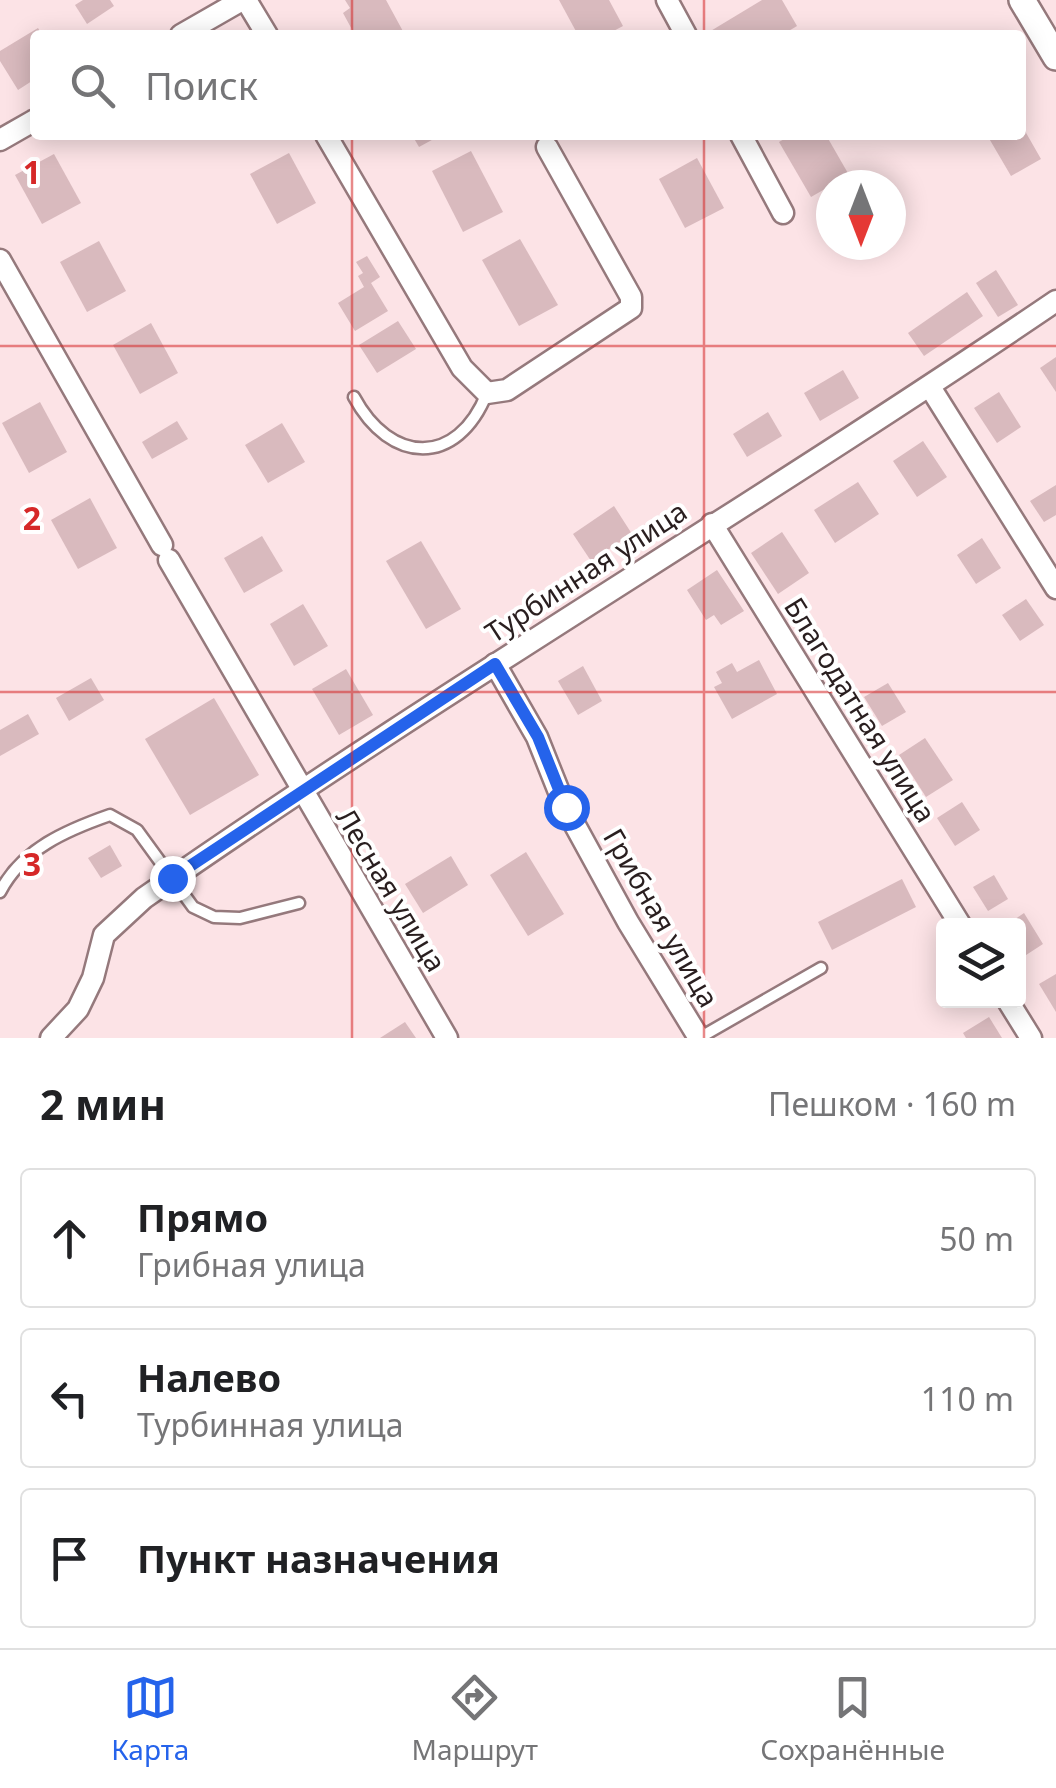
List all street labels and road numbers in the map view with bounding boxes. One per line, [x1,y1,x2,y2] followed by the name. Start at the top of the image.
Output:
[477,492,694,651] street label: Турбинная улица
[776,590,945,829] street label: Благодатная улица
[328,801,456,978] street label: Лесная улица
[595,821,728,1014] street label: Грибная улица

